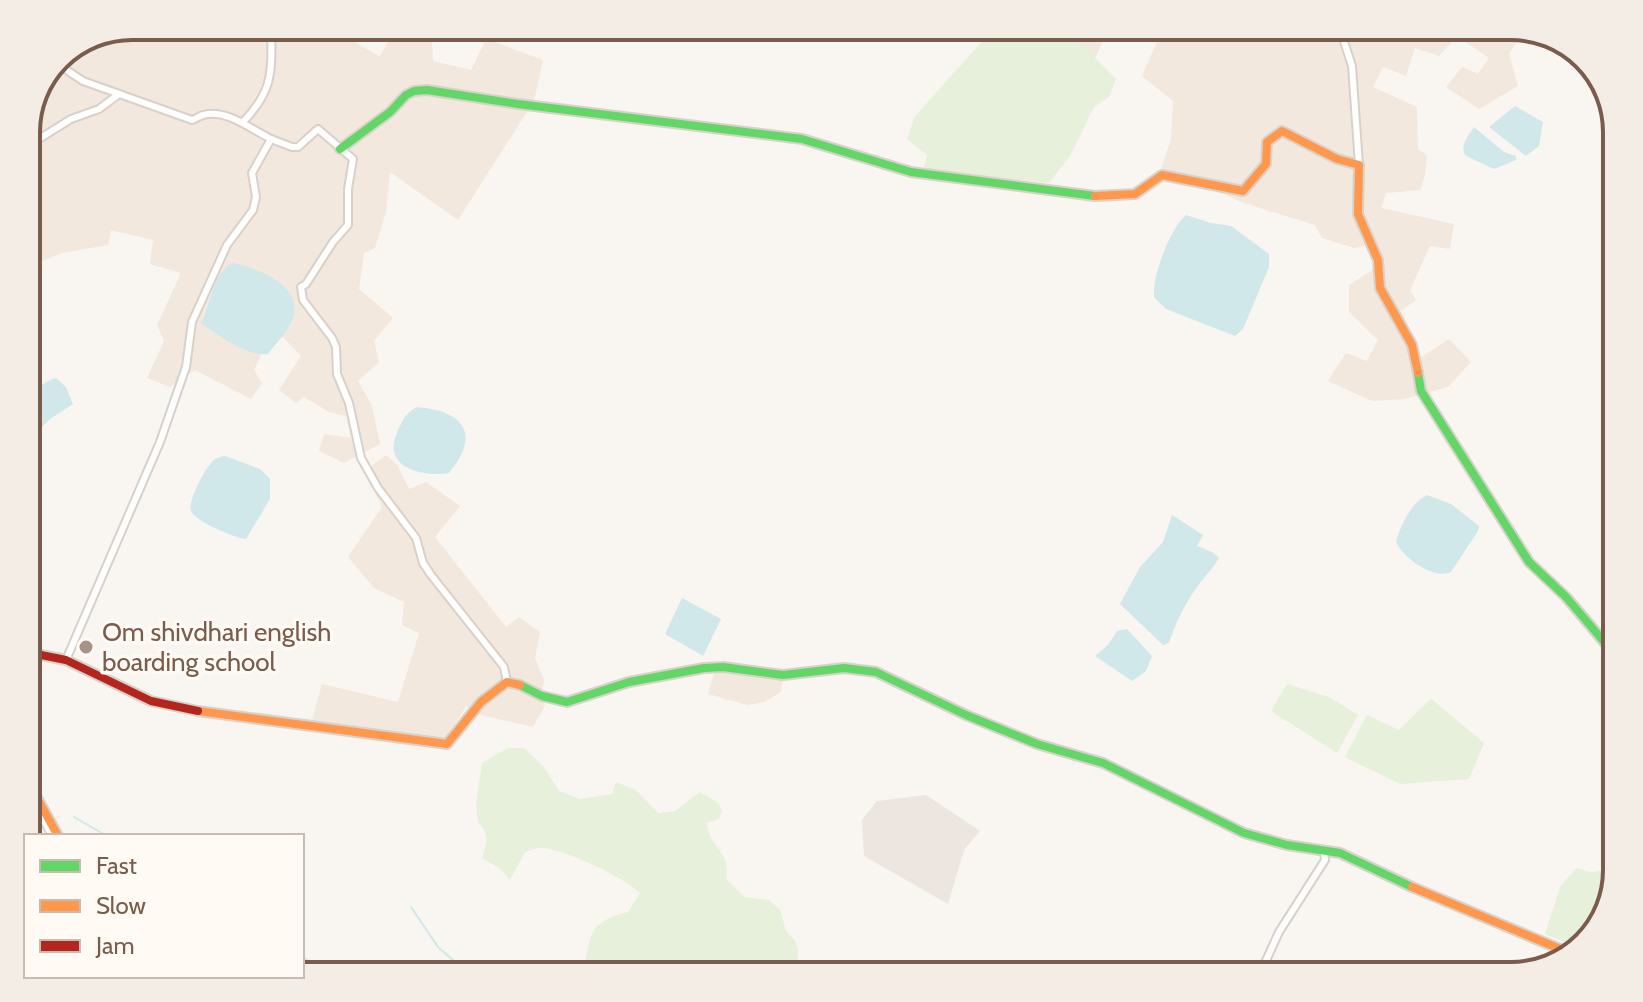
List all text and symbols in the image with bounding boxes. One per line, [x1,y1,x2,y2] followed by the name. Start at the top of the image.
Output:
[102,616,331,678] place label: Om shivdhari english boarding school
[77,638,95,656] marker: Om shivdhari english boarding school
[24,834,304,978] legend
[96,851,137,880] text: Fast
[96,891,146,920] text: Slow
[95,931,134,960] text: Jam

